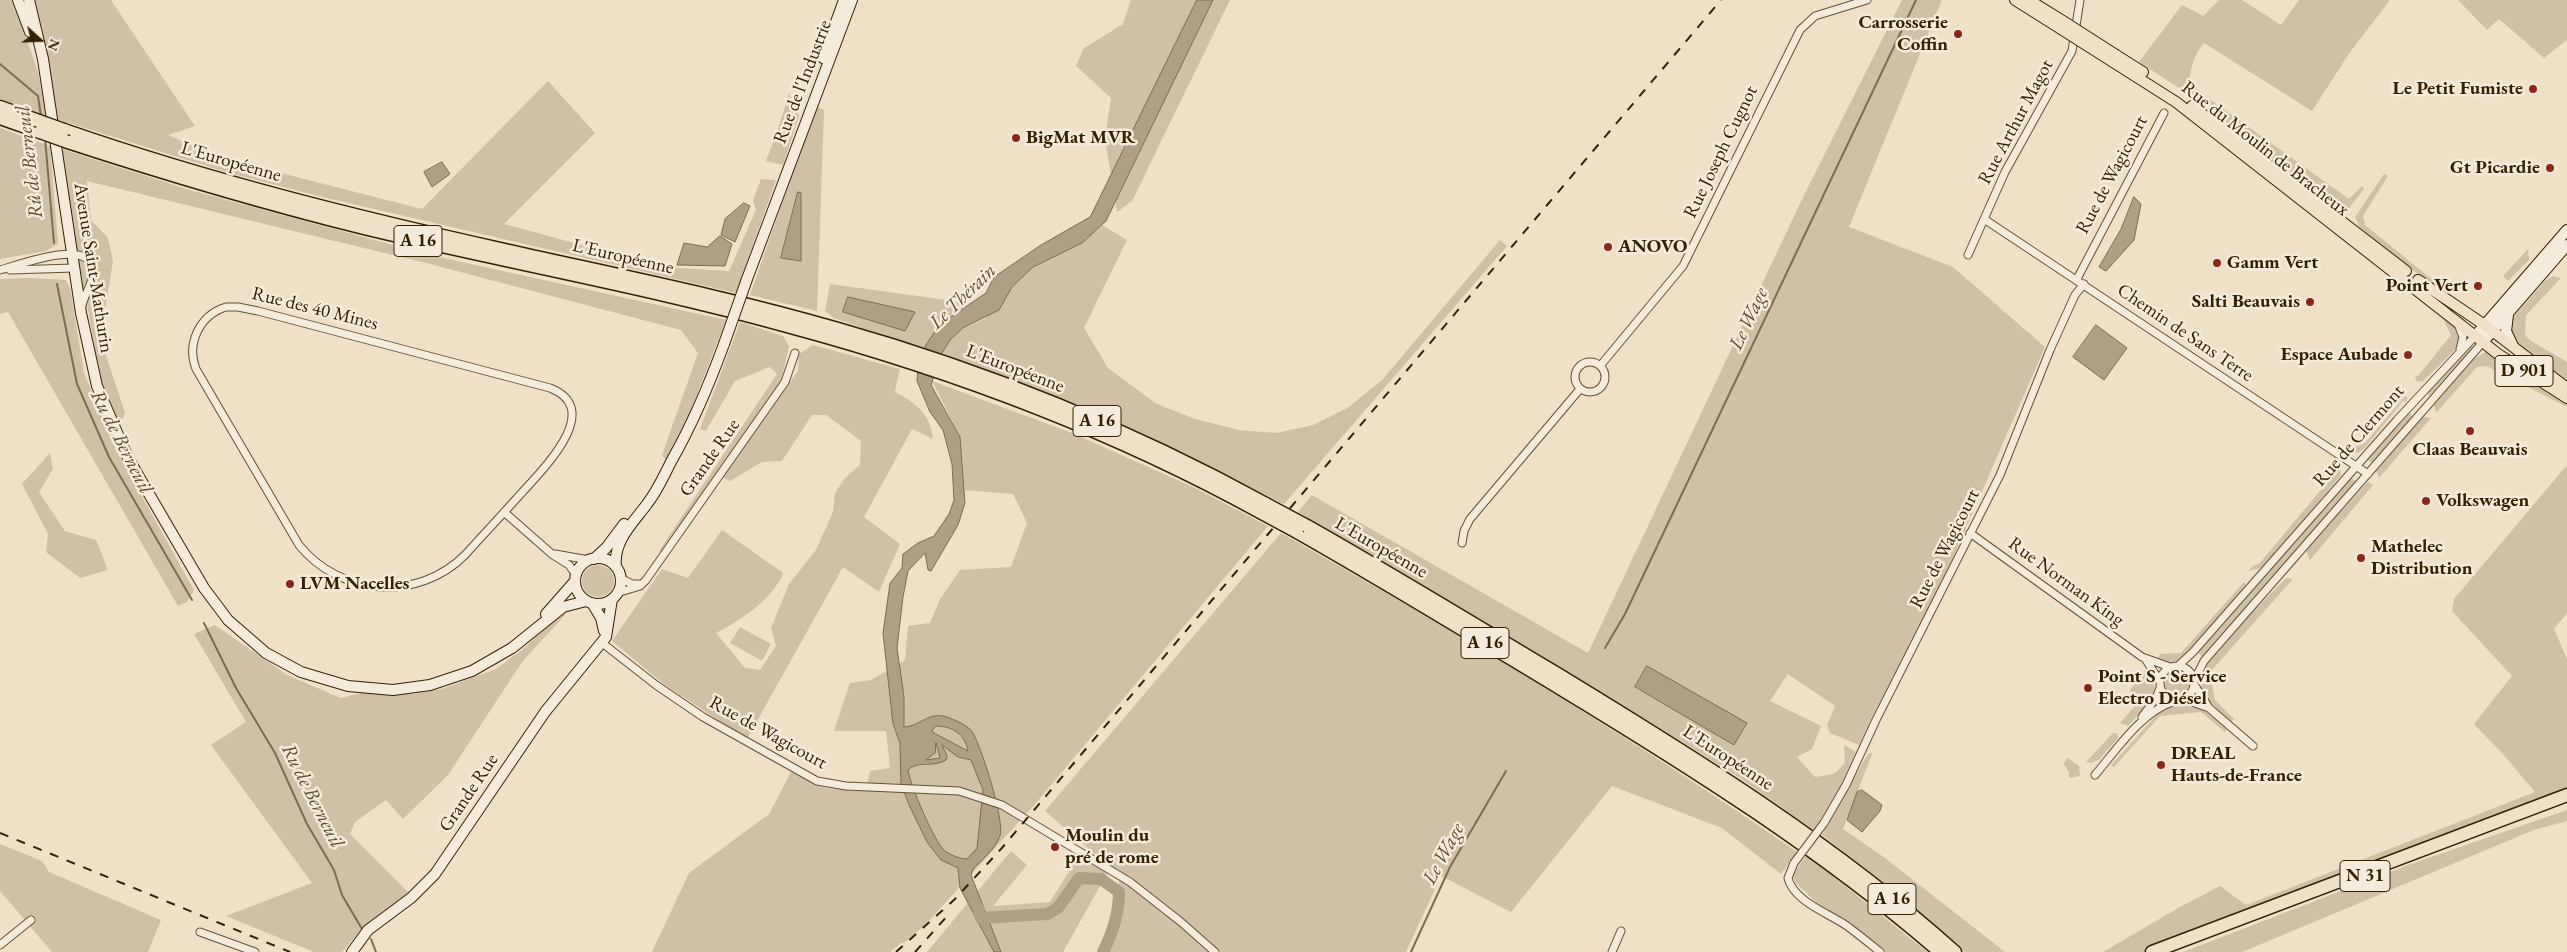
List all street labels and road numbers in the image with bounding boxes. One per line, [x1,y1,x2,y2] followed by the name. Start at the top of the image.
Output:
[769,17,837,147] street label: Rue de l'Industrie
[1974,56,2058,188] street label: Rue Arthur Magot
[2177,76,2353,222] street label: Rue du Moulin de Bracheux
[1679,82,1763,222] street label: Rue Joseph Cugnot
[2071,112,2153,238] street label: Rue de Wagicourt
[178,137,284,187] street label: L'Européenne
[68,181,118,355] street label: Avenue Saint-Mathurin
[394,226,442,256] road number: A 16
[570,234,676,280] street label: L'Européenne
[2113,279,2257,387] street label: Chemin de Sans Terre
[250,282,380,336] street label: Rue des 40 Mines
[963,340,1067,398] street label: L'Européenne
[2495,356,2553,386] road number: D 901
[2309,380,2409,492] street label: Rue de Clermont
[1073,406,1121,436] road number: A 16
[675,415,745,501] street label: Grande Rue
[1905,486,1985,612] street label: Rue de Wagicourt
[1331,512,1431,584] street label: L'Européenne
[2004,532,2128,632] street label: Rue Norman King
[1461,628,1509,658] road number: A 16
[705,691,831,775] street label: Rue de Wagicourt
[1678,720,1778,796] street label: L'Européenne
[434,749,504,837] street label: Grande Rue
[2340,860,2390,891] road number: N 31
[1868,884,1916,914] road number: A 16

